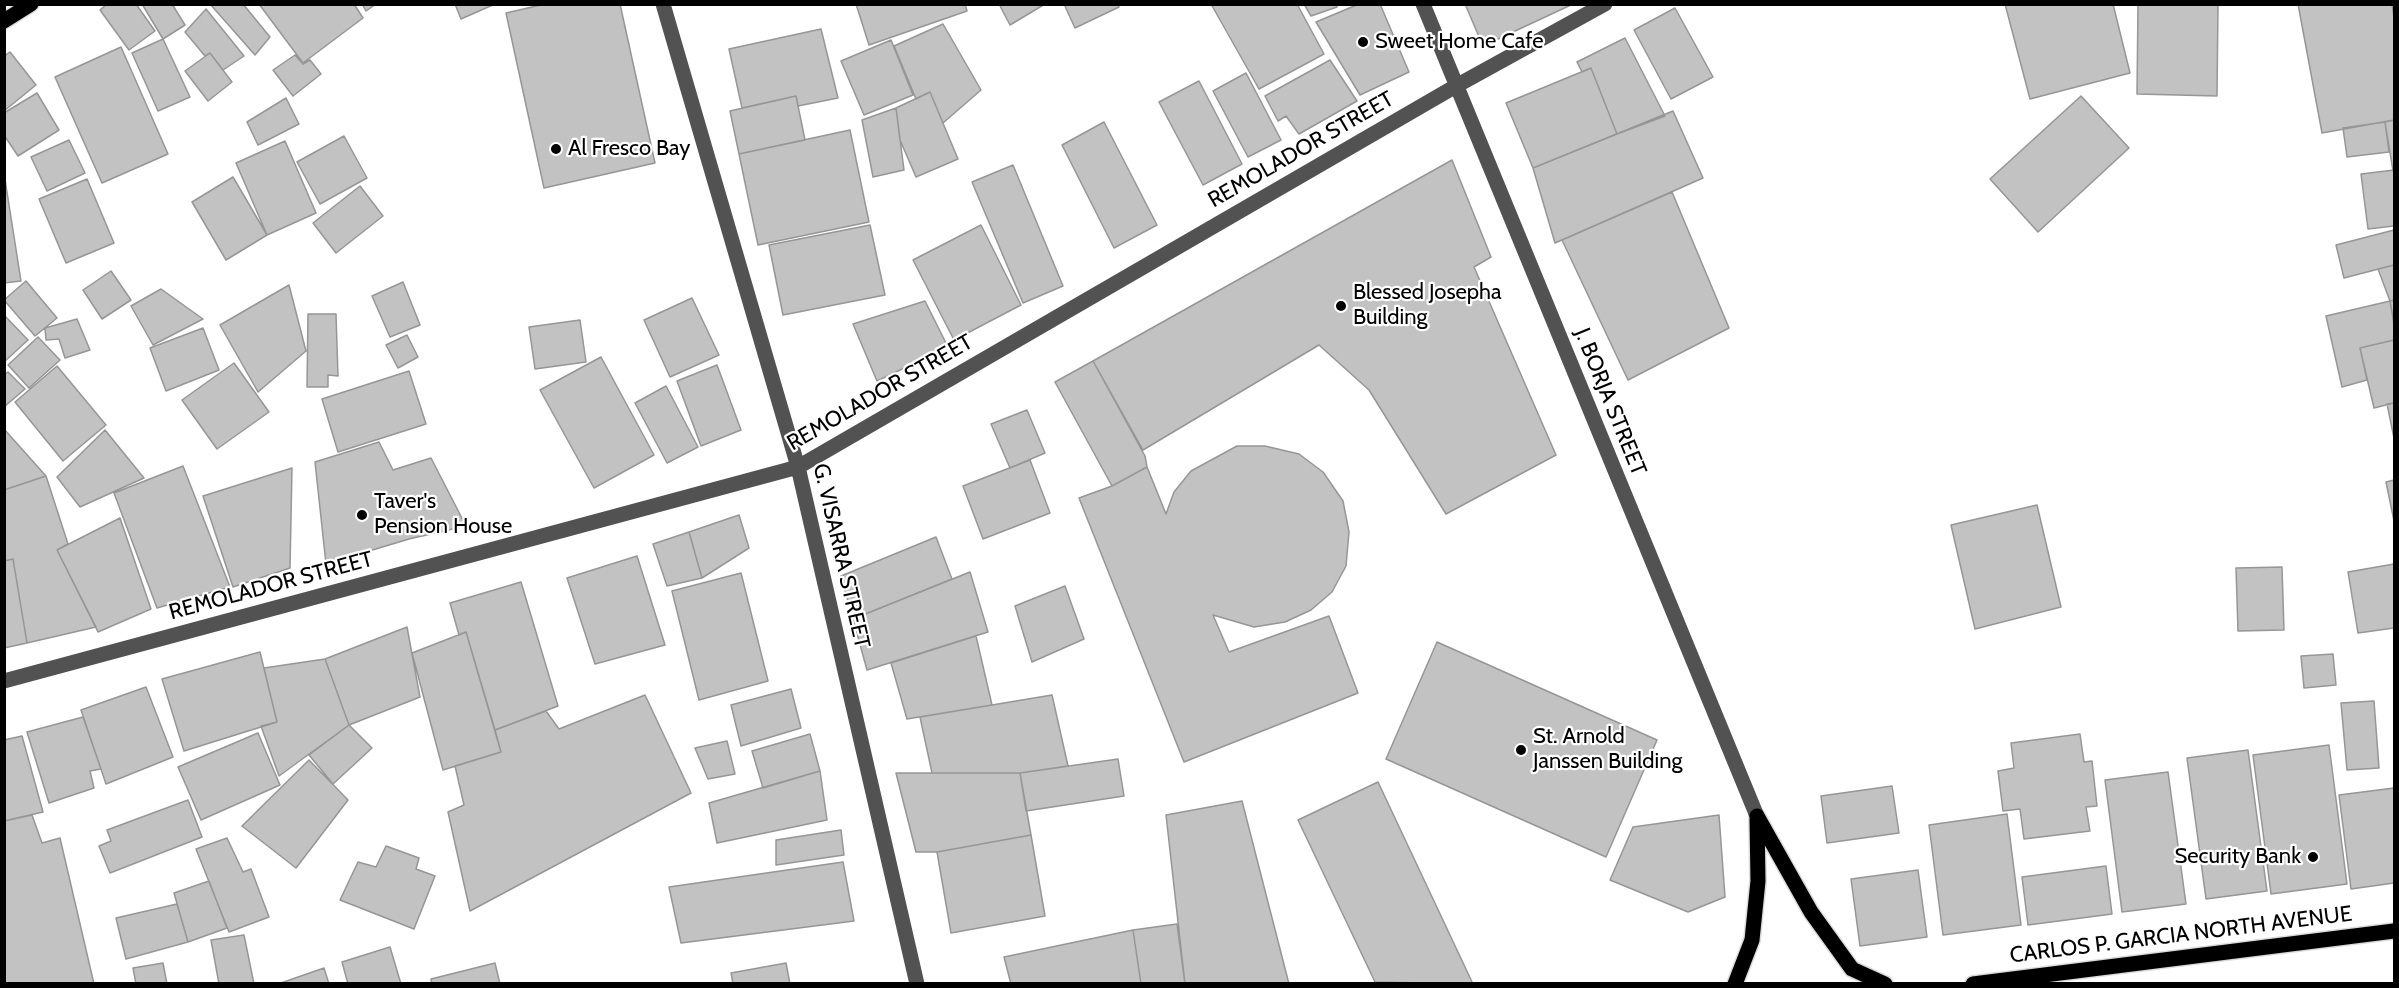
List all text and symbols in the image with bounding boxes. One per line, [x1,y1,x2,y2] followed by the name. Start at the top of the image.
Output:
[1375,29,1543,55] place label: Sweet Home Cafe
[1356,35,1370,49] marker: Sweet Home Cafe
[1204,86,1398,214] street label: REMOLADOR STREET
[568,136,690,162] place label: Al Fresco Bay
[549,142,563,156] marker: Al Fresco Bay
[1353,280,1501,332] place label: Blessed Josepha Building
[1334,299,1348,313] marker: Blessed Josepha Building
[1568,324,1652,480] street label: J. BORJA STREET
[783,329,977,457] street label: REMOLADOR STREET
[807,461,875,651] street label: G. VISARRA STREET
[374,489,512,540] place label: Taver's Pension House
[355,508,369,522] marker: Taver's Pension House
[166,546,376,626] street label: REMOLADOR STREET
[1533,724,1682,776] place label: St. Arnold Janssen Building
[1514,743,1528,757] marker: St. Arnold Janssen Building
[2174,844,2301,870] place label: Security Bank
[2306,850,2320,864] marker: Security Bank
[2008,901,2354,969] street label: CARLOS P. GARCIA NORTH AVENUE

